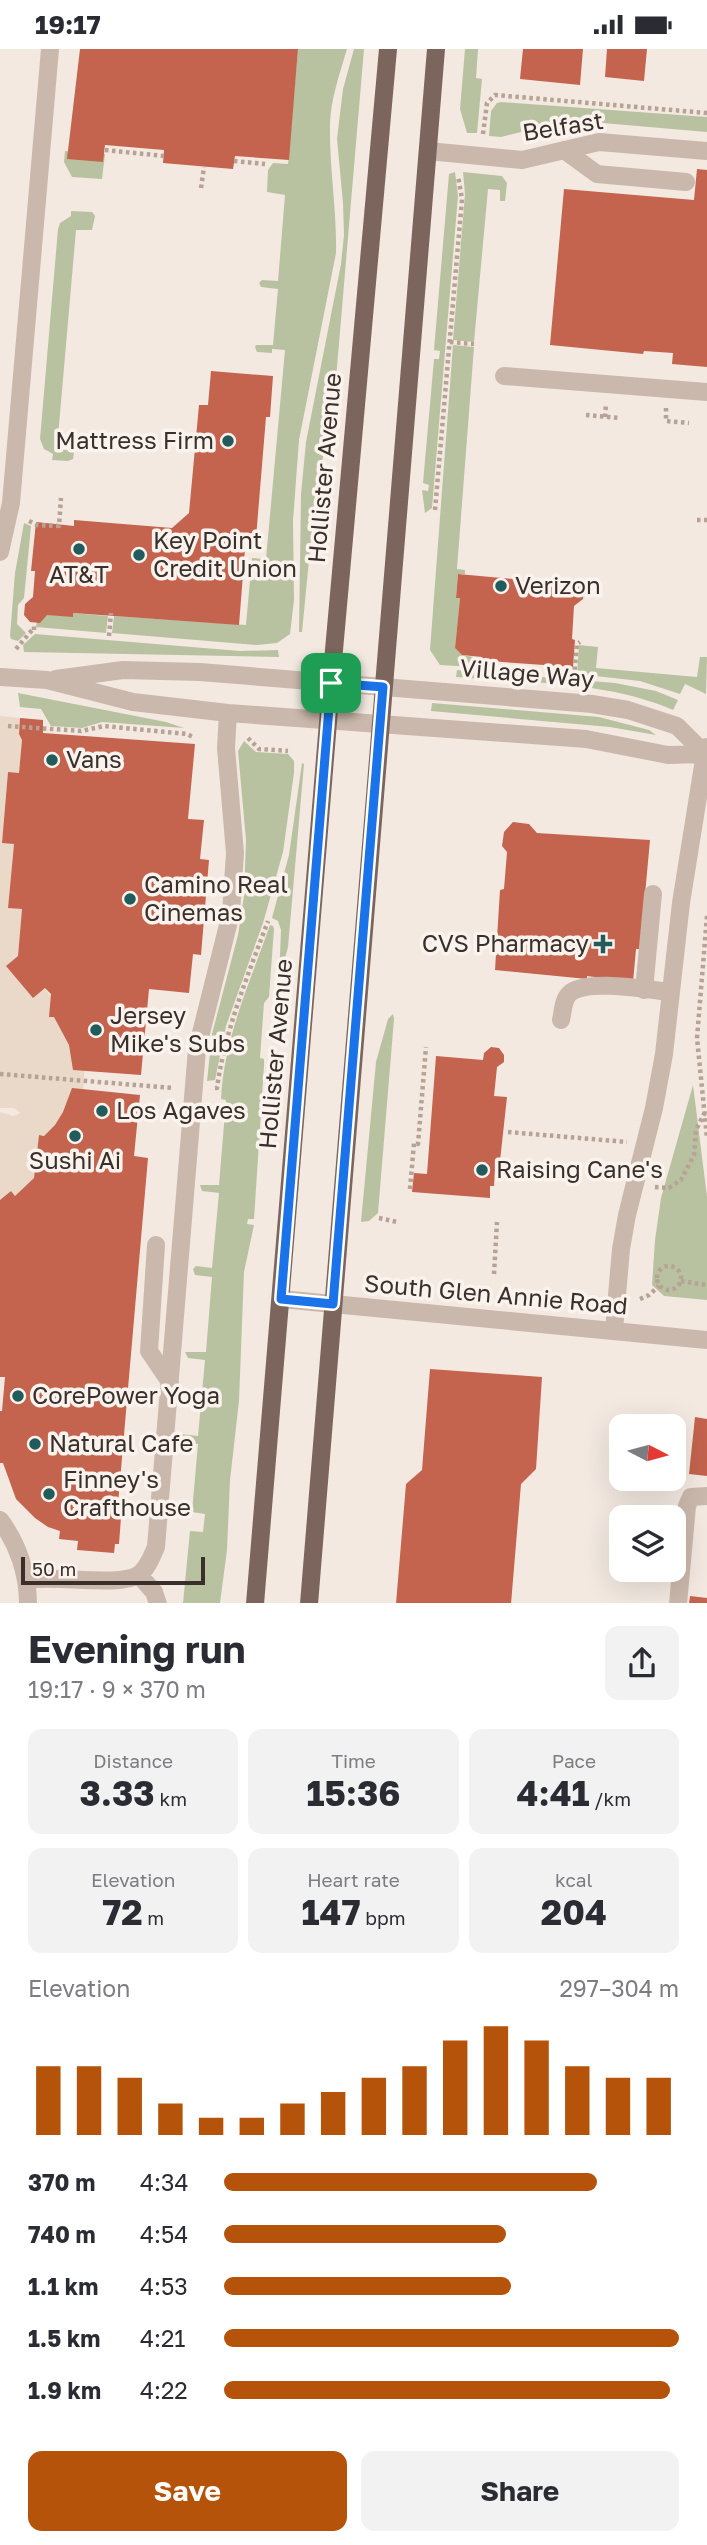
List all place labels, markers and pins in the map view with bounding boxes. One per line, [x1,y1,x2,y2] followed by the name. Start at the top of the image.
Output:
[55,425,214,454] place label: Mattress Firm
[220,433,236,449] marker: Mattress Firm
[153,525,297,582] place label: Key Point Credit Union
[71,541,87,557] marker: AT&T
[131,547,147,563] marker: Key Point Credit Union
[49,559,109,588] place label: AT&T
[515,570,601,599] place label: Verizon
[493,578,509,594] marker: Verizon
[301,653,361,713] pin
[66,744,122,773] place label: Vans
[44,752,60,768] marker: Vans
[144,869,288,926] place label: Camino Real Cinemas
[122,891,138,907] marker: Camino Real Cinemas
[422,928,589,957] place label: CVS Pharmacy
[595,936,611,952] marker: CVS Pharmacy
[110,1000,245,1057] place label: Jersey Mike's Subs
[88,1022,104,1038] marker: Jersey Mike's Subs
[116,1095,246,1124] place label: Los Agaves
[94,1103,110,1119] marker: Los Agaves
[67,1128,83,1144] marker: Sushi Ai
[29,1145,121,1174] place label: Sushi Ai
[496,1154,663,1183] place label: Raising Cane's
[474,1162,490,1178] marker: Raising Cane's
[32,1380,220,1409] place label: CorePower Yoga
[10,1388,26,1404] marker: CorePower Yoga
[49,1428,193,1457] place label: Natural Cafe
[27,1436,43,1452] marker: Natural Cafe
[63,1464,191,1521] place label: Finney's Crafthouse
[41,1486,57,1502] marker: Finney's Crafthouse

